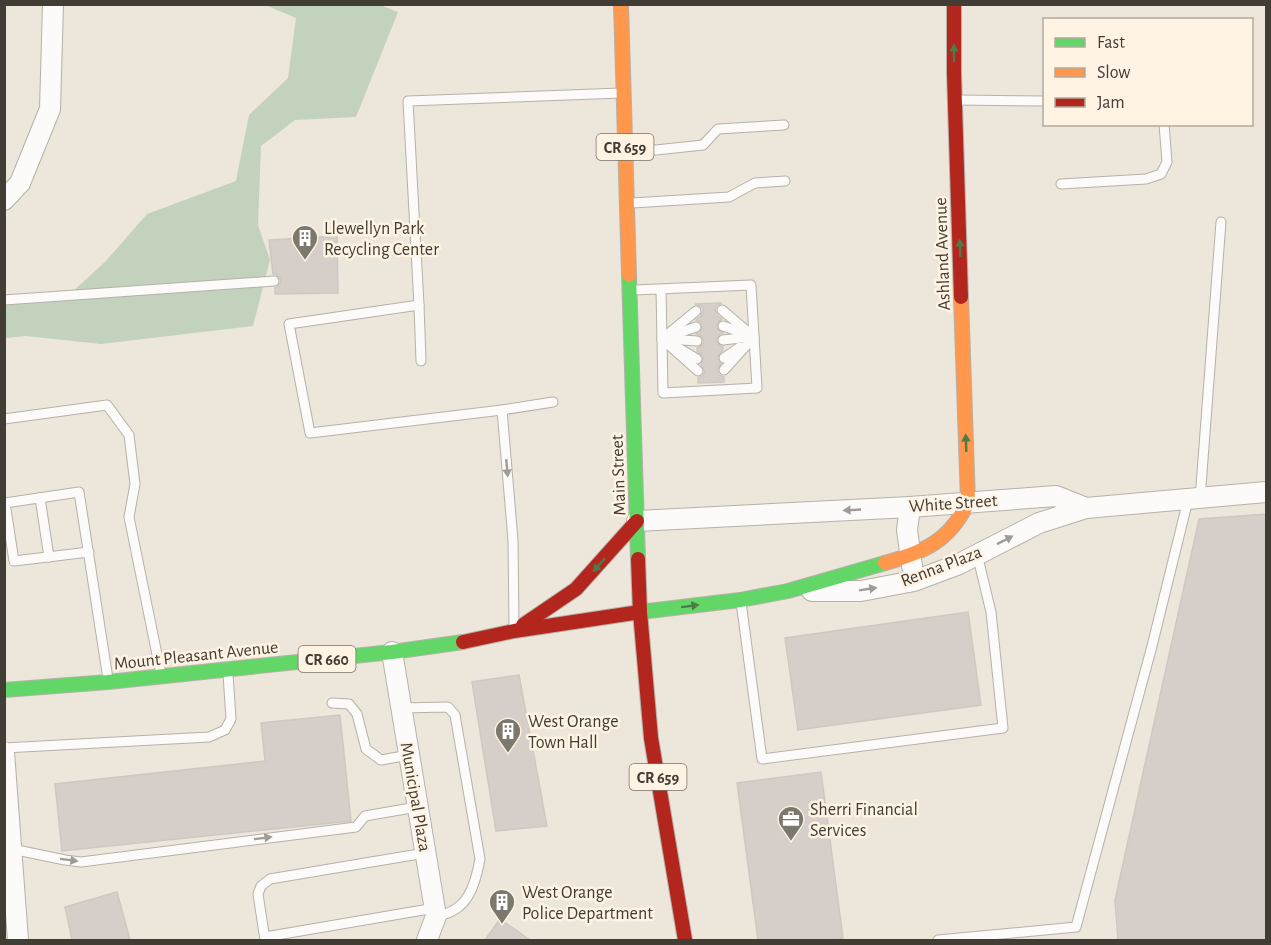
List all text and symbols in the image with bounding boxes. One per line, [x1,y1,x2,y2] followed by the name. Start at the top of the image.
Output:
[1043,18,1253,126] legend
[1097,34,1125,52] text: Fast
[949,44,959,63] one-way arrow
[1097,64,1130,82] text: Slow
[1097,94,1125,112] text: Jam
[596,134,654,160] road number: CR 659
[932,197,954,311] street label: Ashland Avenue
[324,220,439,259] place label: Llewellyn Park Recycling Center
[290,223,320,261] building icon: Llewellyn Park Recycling Center
[955,239,965,258] one-way arrow
[609,434,629,516] street label: Main Street
[961,434,971,453] one-way arrow
[502,459,512,478] one-way arrow
[908,492,998,516] street label: White Street
[843,505,862,514] one-way arrow
[997,535,1014,545] one-way arrow
[898,543,984,591] street label: Renna Plaza
[592,558,606,572] one-way arrow
[858,585,877,594] one-way arrow
[681,601,700,611] one-way arrow
[113,638,279,674] street label: Mount Pleasant Avenue
[298,646,356,672] road number: CR 660
[528,713,619,752] place label: West Orange Town Hall
[493,716,523,754] building icon: West Orange Town Hall
[397,741,433,853] street label: Municipal Plaza
[630,764,686,790] road number: CR 659
[810,801,918,840] place label: Sherri Financial Services
[776,804,806,842] office icon: Sherri Financial Services
[253,833,272,843] one-way arrow
[60,855,79,865] one-way arrow
[522,884,653,923] place label: West Orange Police Department
[487,887,517,925] building icon: West Orange Police Department

